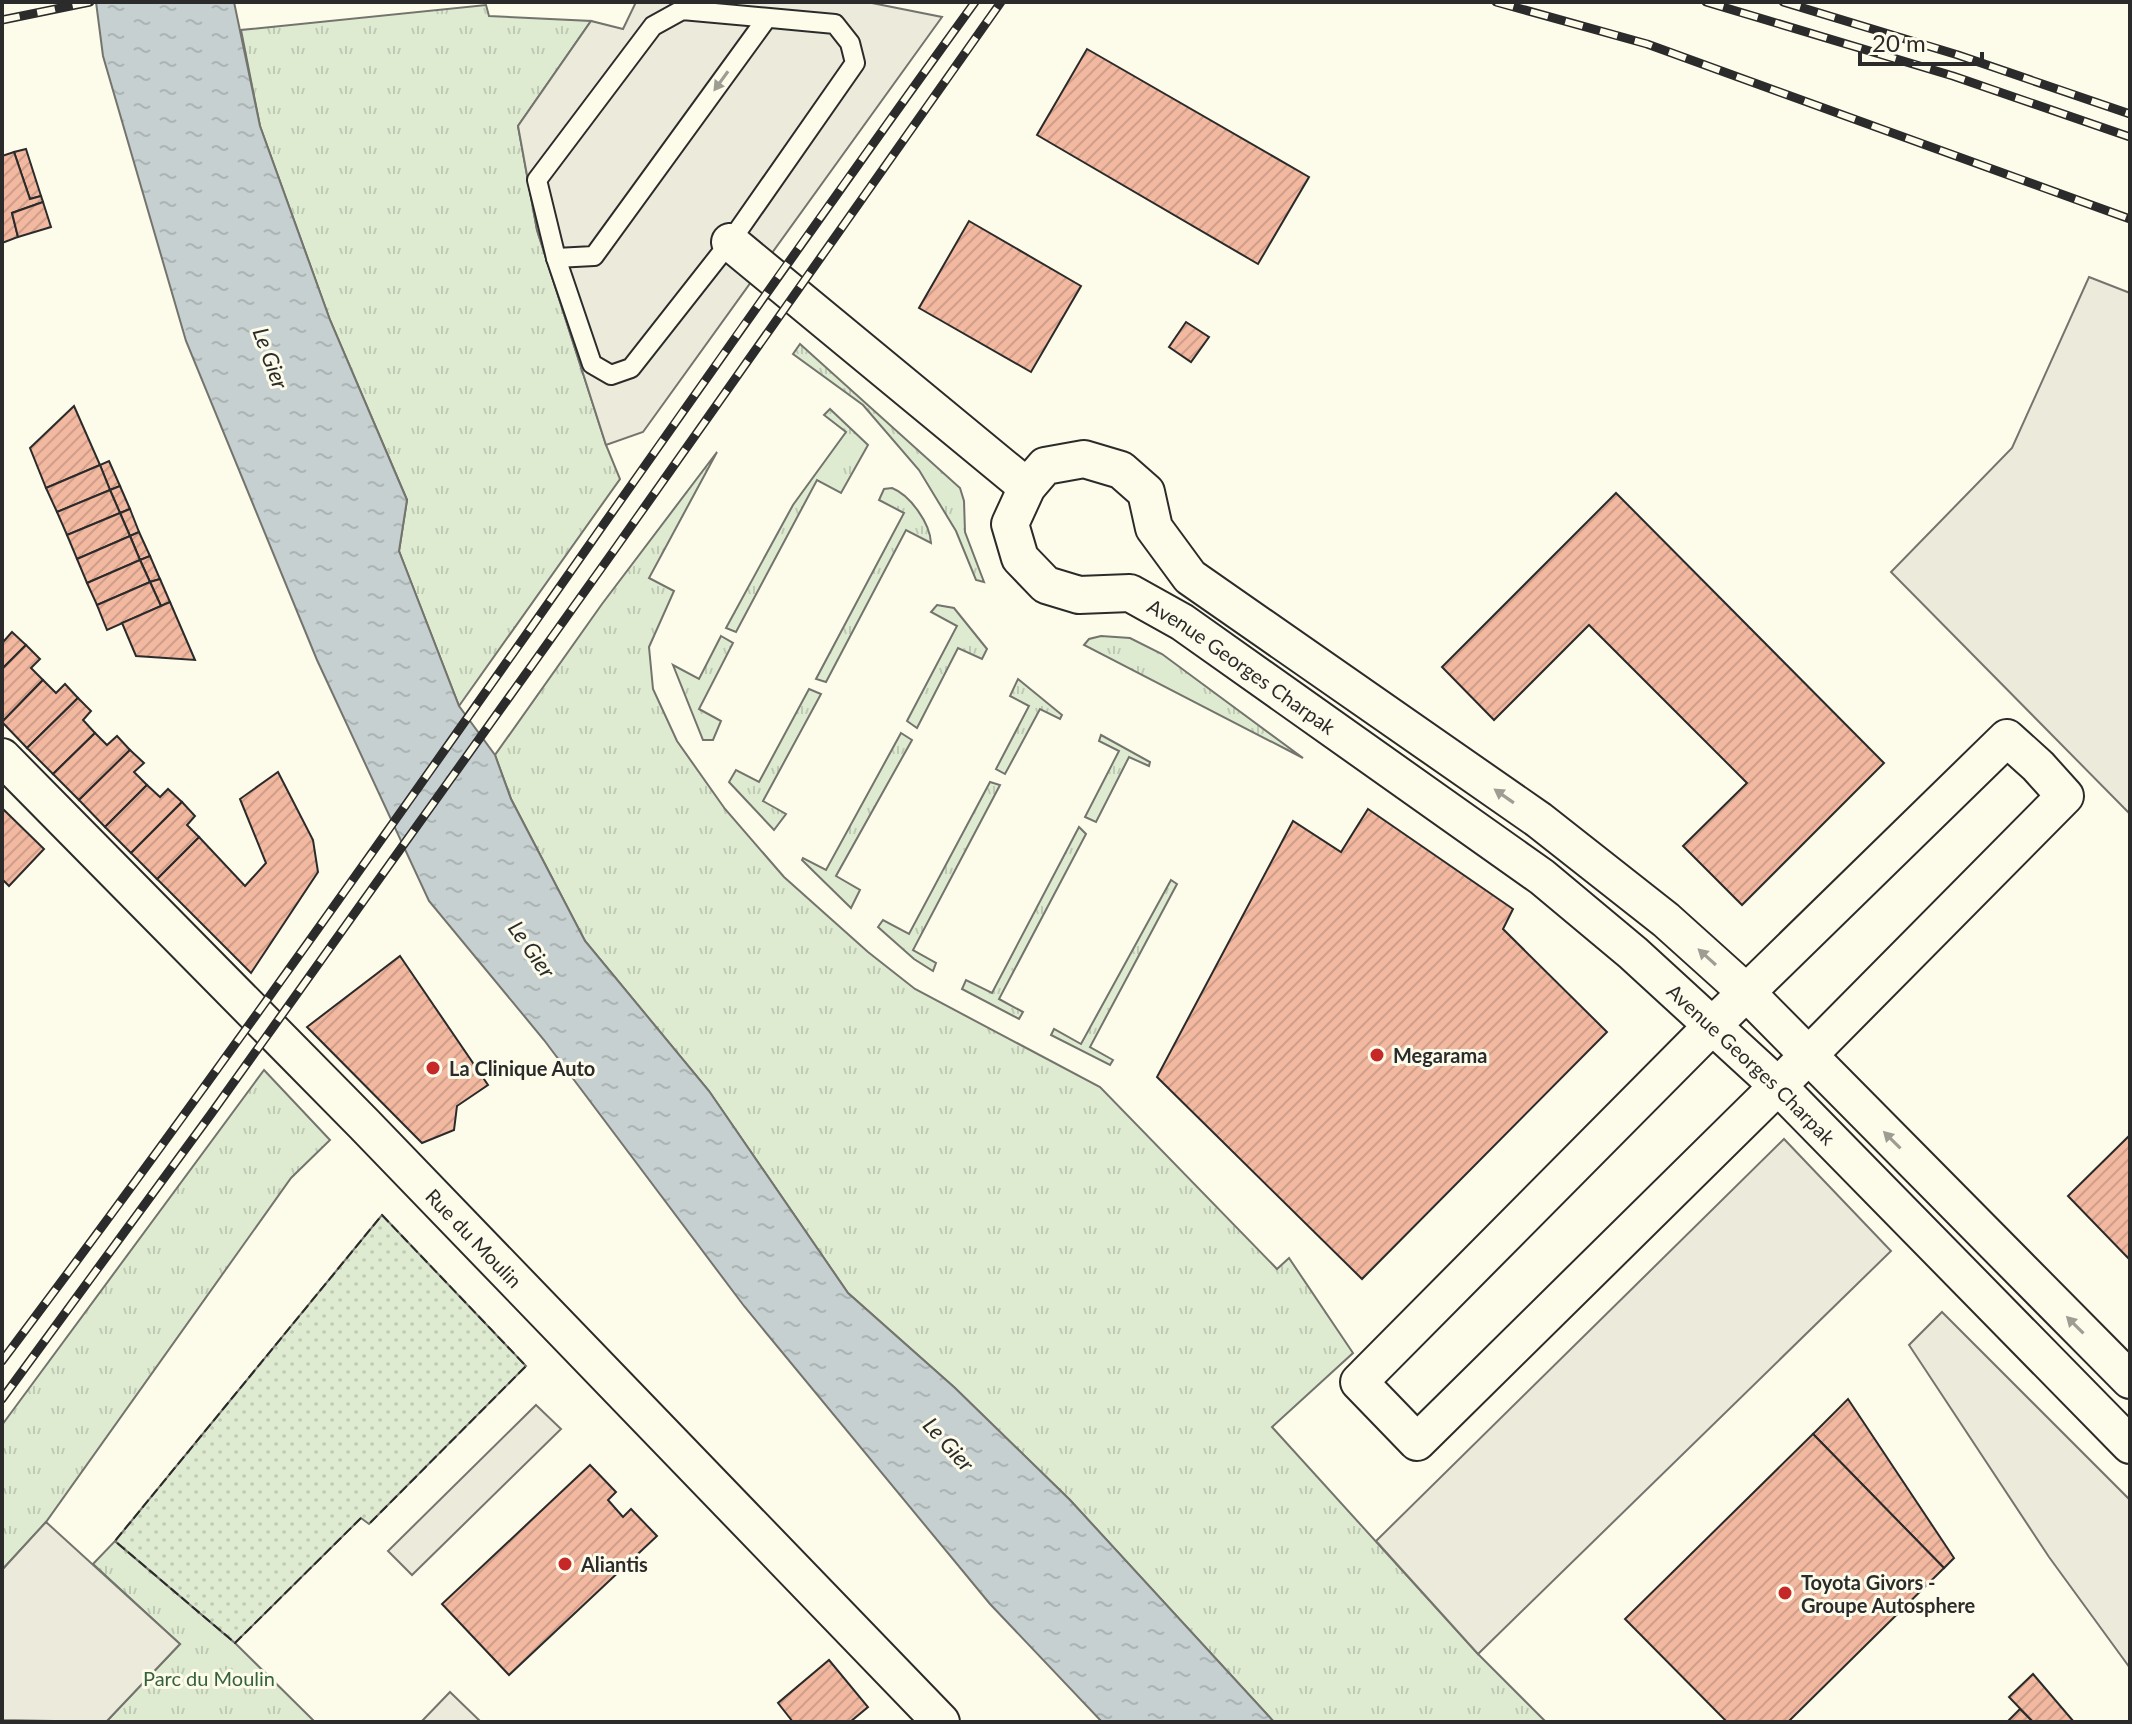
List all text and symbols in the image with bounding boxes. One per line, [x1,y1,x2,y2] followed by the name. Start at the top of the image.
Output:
[1860,16,1982,66] scale bar
[1872,28,1926,57] text: 20 m
[714,70,729,91] one-way arrow
[247,324,295,393] water label: Le Gier
[1144,593,1341,739] street label: Avenue Georges Charpak
[1493,789,1514,804] one-way arrow
[503,915,561,983] water label: Le Gier
[1698,948,1717,966] one-way arrow
[1662,979,1841,1150] street label: Avenue Georges Charpak
[1393,1043,1487,1067] place label: Megarama
[1368,1046,1386,1064] marker: Megarama
[449,1056,595,1080] place label: La Clinique Auto
[424,1059,442,1077] marker: La Clinique Auto
[1883,1131,1901,1150] one-way arrow
[421,1184,527,1292] street label: Rue du Moulin
[2066,1316,2085,1334] one-way arrow
[918,1411,981,1477] water label: Le Gier
[580,1552,648,1576] place label: Aliantis
[556,1555,574,1573] marker: Aliantis
[1801,1570,1976,1617] place label: Toyota Givors - Groupe Autosphere
[1776,1584,1794,1602] marker: Toyota Givors - Groupe Autosphere
[143,1666,275,1690] park label: Parc du Moulin

